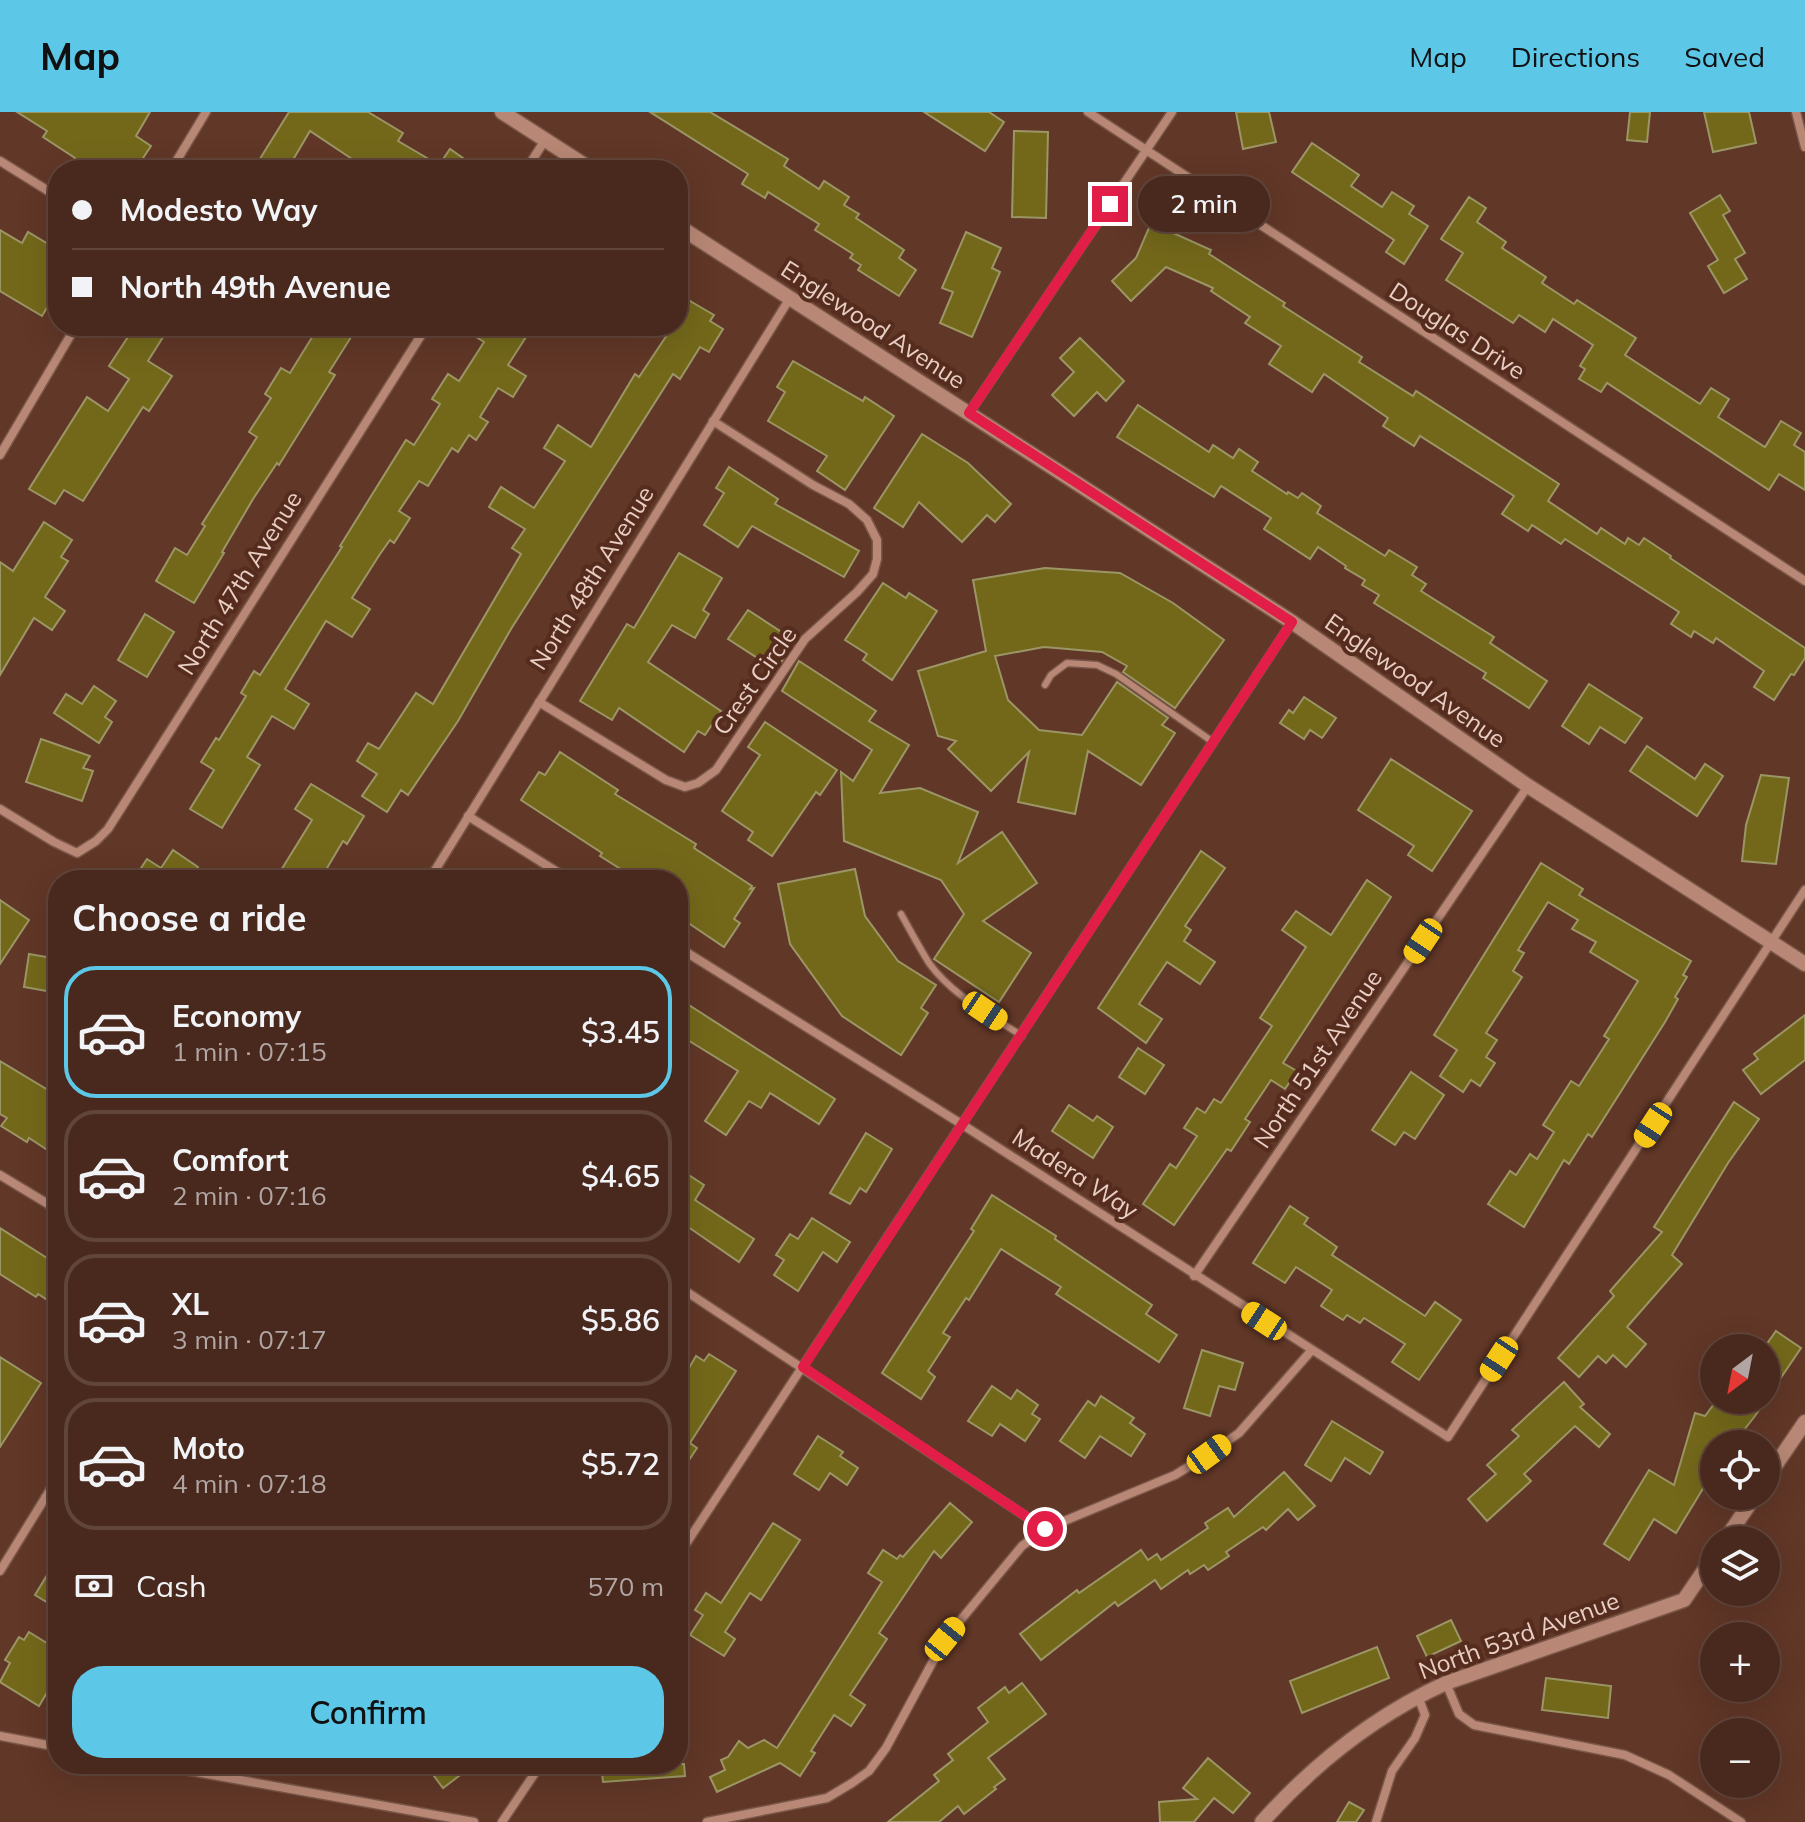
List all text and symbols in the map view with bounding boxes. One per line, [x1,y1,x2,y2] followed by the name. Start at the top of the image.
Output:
[40,32,120,80] text: Map
[1409,39,1467,74] text: Map
[1511,39,1640,74] text: Directions
[1684,39,1765,74] text: Saved
[1138,176,1270,232] callout: 2 min
[1092,186,1128,222] route end
[1170,187,1238,220] text: 2 min
[120,191,318,229] text: Modesto Way
[776,253,971,395] street label: Englewood Avenue
[120,268,391,306] text: North 49th Avenue
[1384,275,1531,385] street label: Douglas Drive
[523,480,660,675] street label: North 48th Avenue
[171,485,308,680] street label: North 47th Avenue
[1319,607,1512,754] street label: Englewood Avenue
[706,620,803,741] street label: Crest Circle
[72,895,306,940] text: Choose a ride
[1400,914,1446,968] car
[1246,964,1388,1153] street label: North 51st Avenue
[958,988,1012,1034] car
[76,996,148,1068] icon: car
[172,997,301,1035] text: Economy
[581,1013,660,1051] text: $3.45
[172,1035,327,1068] text: 1 min · 07:15
[1630,1098,1676,1152] car
[1007,1121,1144,1225] street label: Madera Way
[76,1140,148,1212] icon: car
[172,1141,289,1179] text: Comfort
[581,1157,660,1195] text: $4.65
[172,1179,327,1212] text: 2 min · 07:16
[76,1284,148,1356] icon: car
[172,1285,209,1323] text: XL
[1237,1298,1291,1344] car
[581,1301,660,1339] text: $5.86
[172,1323,327,1356] text: 3 min · 07:17
[1476,1332,1522,1386] car
[1700,1334,1780,1414] north arrow
[1700,1334,1780,1798] map controls
[76,1428,148,1500] icon: car
[172,1429,245,1467] text: Moto
[1183,1430,1235,1478] car
[1700,1430,1780,1510] button: locate
[581,1445,660,1483] text: $5.72
[172,1467,327,1500] text: 4 min · 07:18
[1027,1511,1063,1547] route start
[1700,1526,1780,1606] button: layers
[72,1564,116,1608] icon: cash
[136,1567,207,1605] text: Cash
[588,1570,664,1603] text: 570 m
[1414,1585,1623,1685] street label: North 53rd Avenue
[921,1613,969,1665] car
[1700,1622,1780,1702] button: +
[72,1666,664,1758] button: Confirm
[1700,1718,1780,1798] button: −

